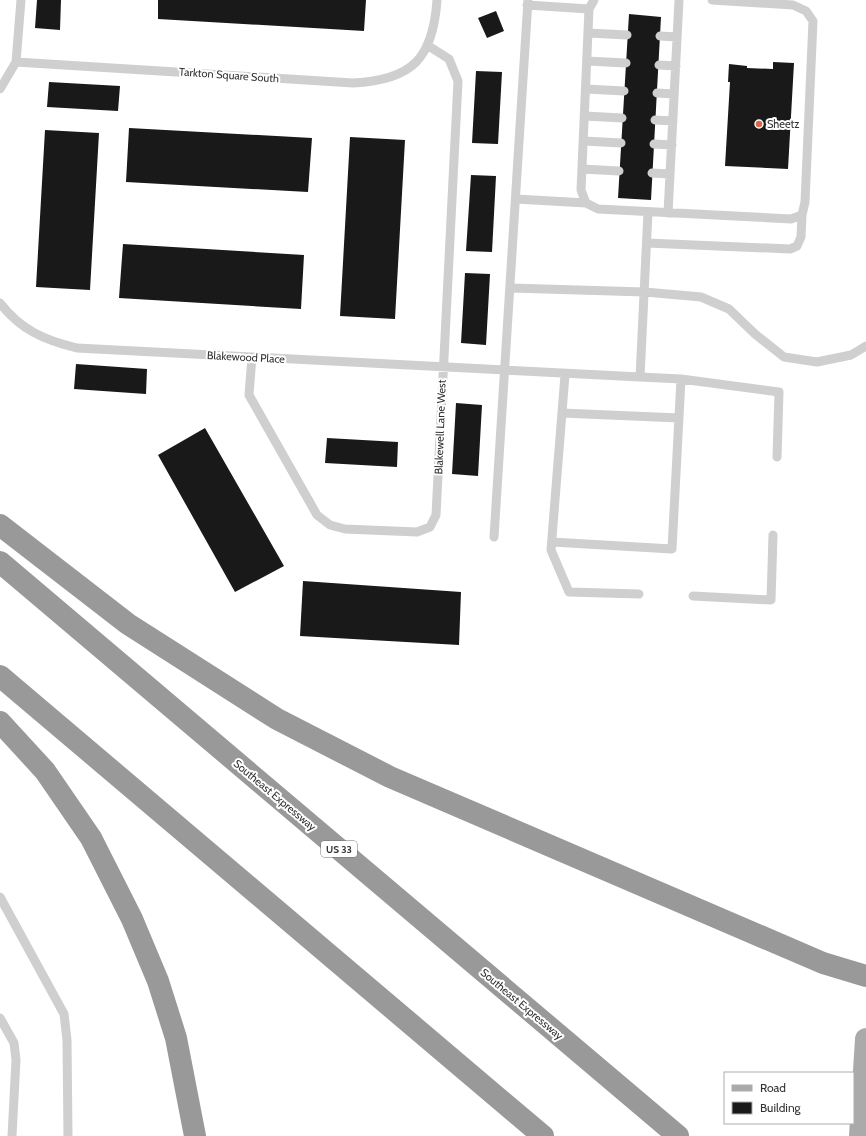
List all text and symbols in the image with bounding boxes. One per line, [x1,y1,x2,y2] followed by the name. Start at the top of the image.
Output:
[179,65,279,85] street label: Tarkton Square South
[767,117,799,131] place label: Sheetz
[754,119,764,129] marker: Sheetz
[207,348,286,366] street label: Blakewood Place
[431,379,449,475] street label: Blakewell Lane West
[231,756,320,834] street label: Southeast Expressway
[321,841,357,857] road number: US 33
[478,965,567,1043] street label: Southeast Expressway
[724,1072,854,1124] legend
[760,1080,786,1095] text: Road
[760,1100,802,1115] text: Building

